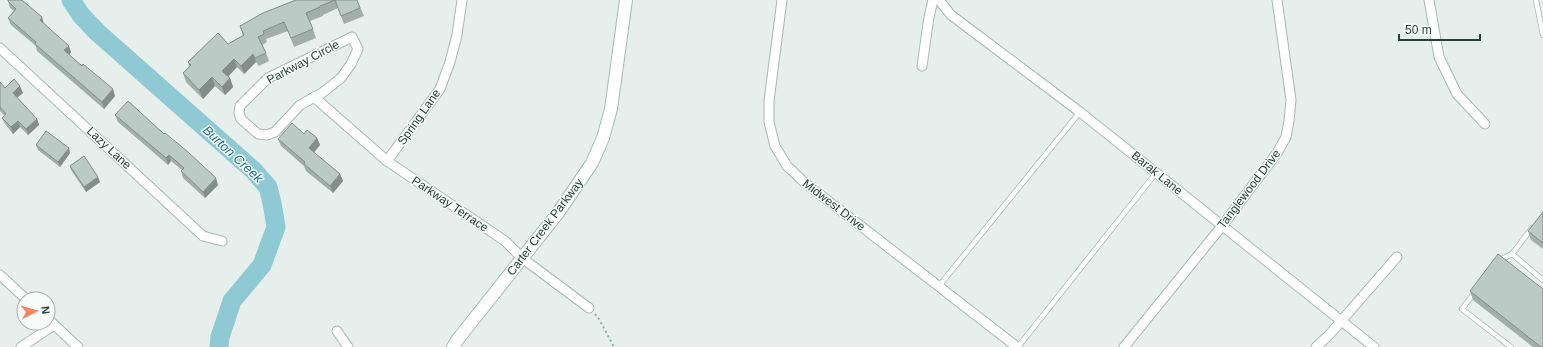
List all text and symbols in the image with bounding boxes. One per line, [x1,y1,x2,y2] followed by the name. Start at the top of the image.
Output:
[1399,16,1480,42] scale bar
[1405,23,1432,37] text: 50 m
[264,37,342,87] street label: Parkway Circle
[395,86,443,148] street label: Spring Lane
[200,122,267,187] water label: Burton Creek
[84,124,134,172] street label: Lazy Lane
[1215,146,1283,231] street label: Tanglewood Drive
[1129,148,1186,198] street label: Barak Lane
[409,173,491,235] street label: Parkway Terrace
[504,176,586,278] street label: Carter Creek Parkway
[800,176,868,234] street label: Midwest Drive
[16,291,56,331] north arrow
[40,305,52,315] text: N

